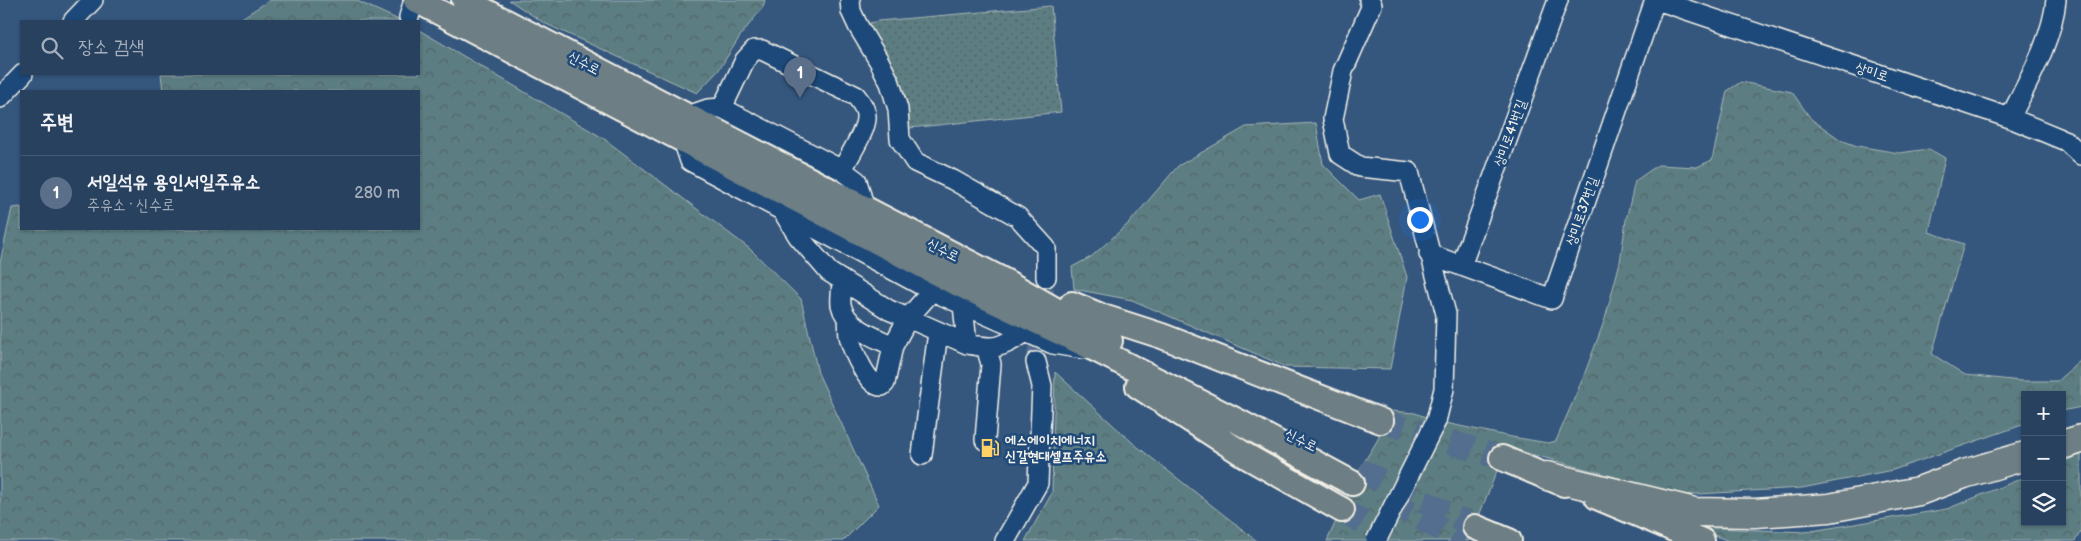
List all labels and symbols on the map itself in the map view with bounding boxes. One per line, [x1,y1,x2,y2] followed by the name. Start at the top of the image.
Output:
[565,48,603,78] street label: 신수로
[784,57,816,98] pin: 1
[1853,59,1891,85] street label: 상미로
[1490,96,1530,169] street label: 상미로41번길
[1562,174,1602,248] street label: 상미로37번길
[1407,207,1433,233] your location
[924,235,962,265] street label: 신수로
[1282,425,1320,455] street label: 신수로
[1005,432,1106,465] place label: 에스에이치에너지 신갈현대셀프주유소
[979,437,1001,459] fuel station icon: 에스에이치에너지 신갈현대셀프주유소

